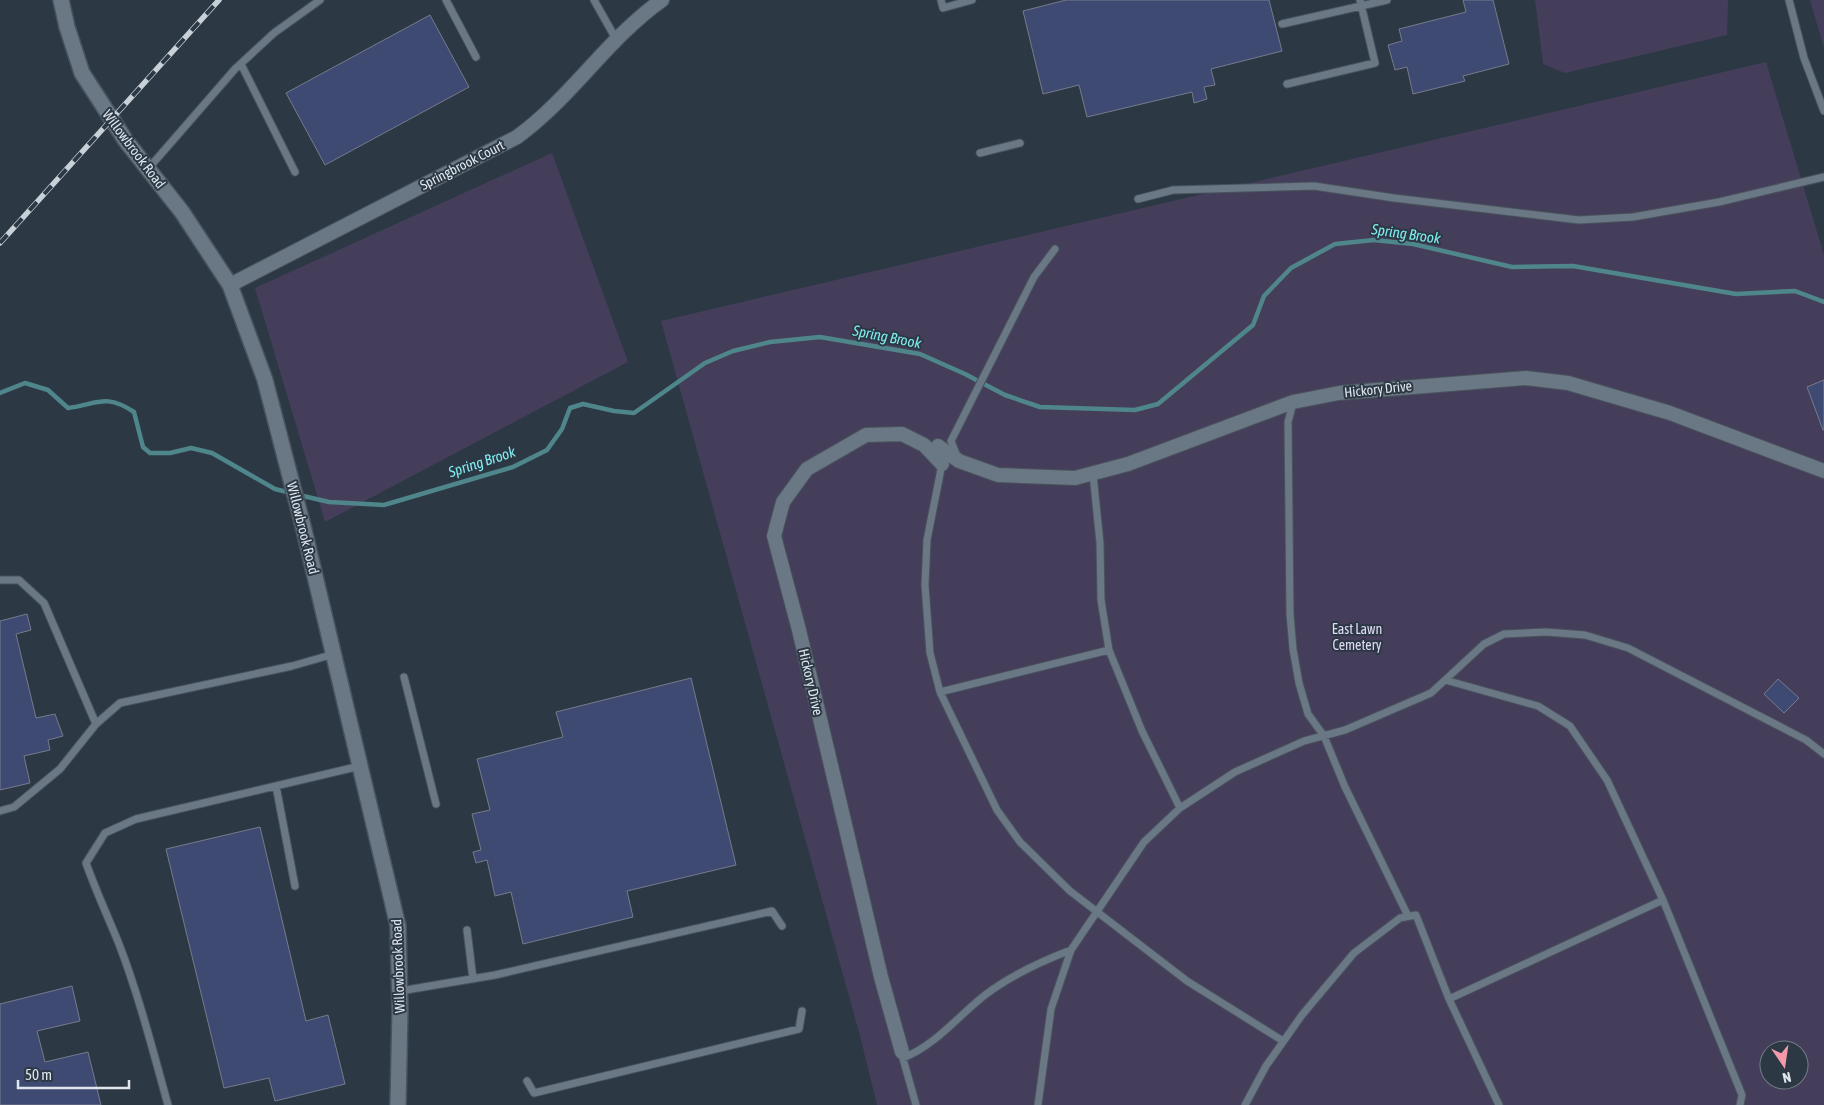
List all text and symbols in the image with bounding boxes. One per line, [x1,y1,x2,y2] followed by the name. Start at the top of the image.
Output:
[99,107,169,191] street label: Willowbrook Road
[417,137,507,193] street label: Springbrook Court
[1370,220,1442,247] water label: Spring Brook
[850,321,923,352] water label: Spring Brook
[1343,377,1413,401] street label: Hickory Drive
[445,443,518,481] water label: Spring Brook
[284,480,322,576] street label: Willowbrook Road
[1332,621,1382,653] park label: East Lawn Cemetery
[796,647,826,717] street label: Hickory Drive
[388,919,408,1013] street label: Willowbrook Road
[1759,1040,1809,1090] north arrow
[18,1058,129,1090] scale bar
[25,1066,52,1083] text: 50 m
[1781,1069,1793,1086] text: N

